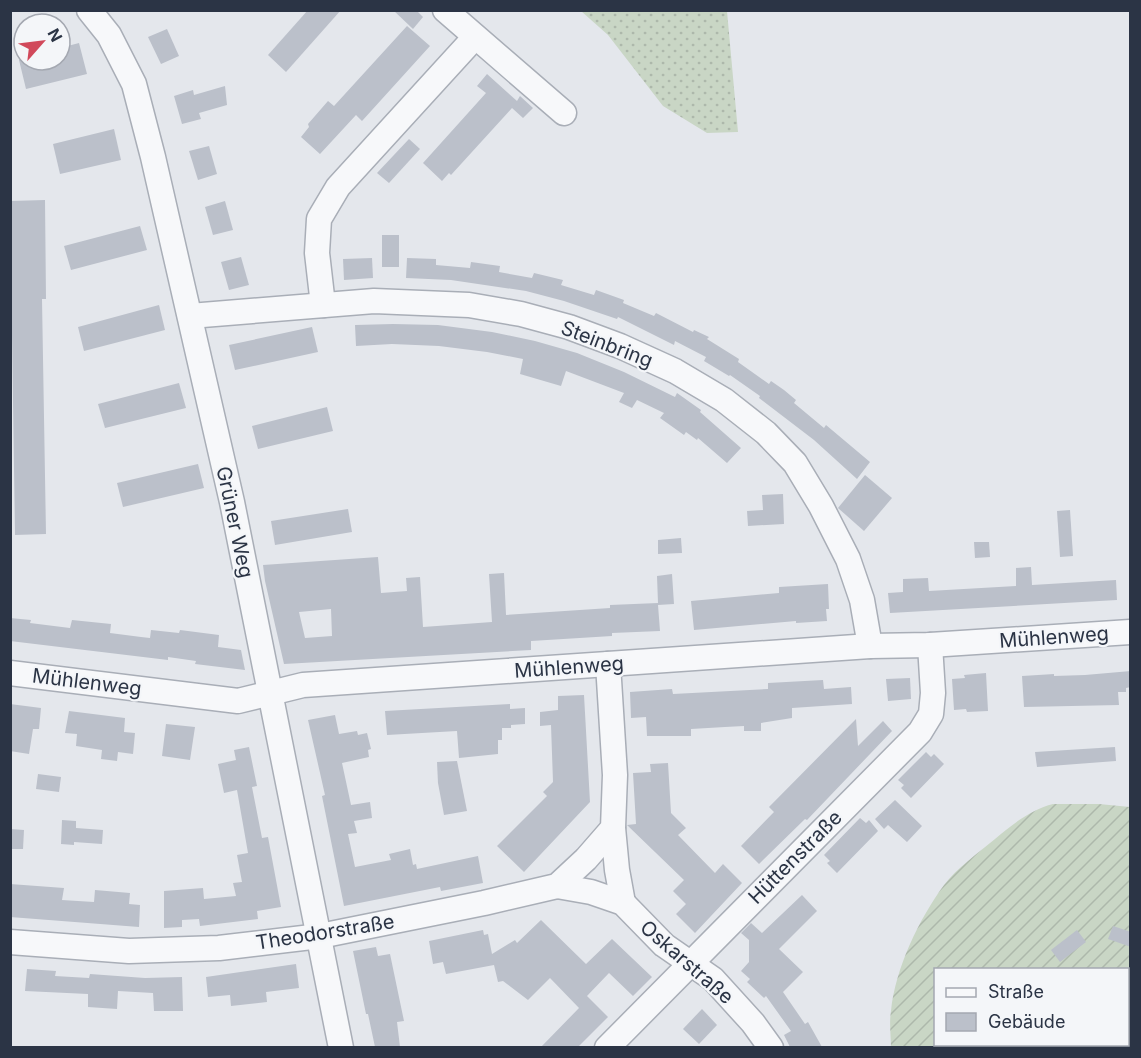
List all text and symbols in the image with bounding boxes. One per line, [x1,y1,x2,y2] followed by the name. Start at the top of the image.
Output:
[12,12,72,72] north arrow
[44,25,67,45] text: N
[558,316,656,372] street label: Steinbring
[211,464,259,580] street label: Grüner Weg
[998,621,1110,653] street label: Mühlenweg
[513,651,625,683] street label: Mühlenweg
[31,663,143,701] street label: Mühlenweg
[743,805,847,909] street label: Hüttenstraße
[254,909,396,955] street label: Theodorstraße
[636,915,738,1009] street label: Oskarstraße
[934,968,1129,1046] legend
[988,981,1044,1002] text: Straße
[988,1011,1065,1032] text: Gebäude

